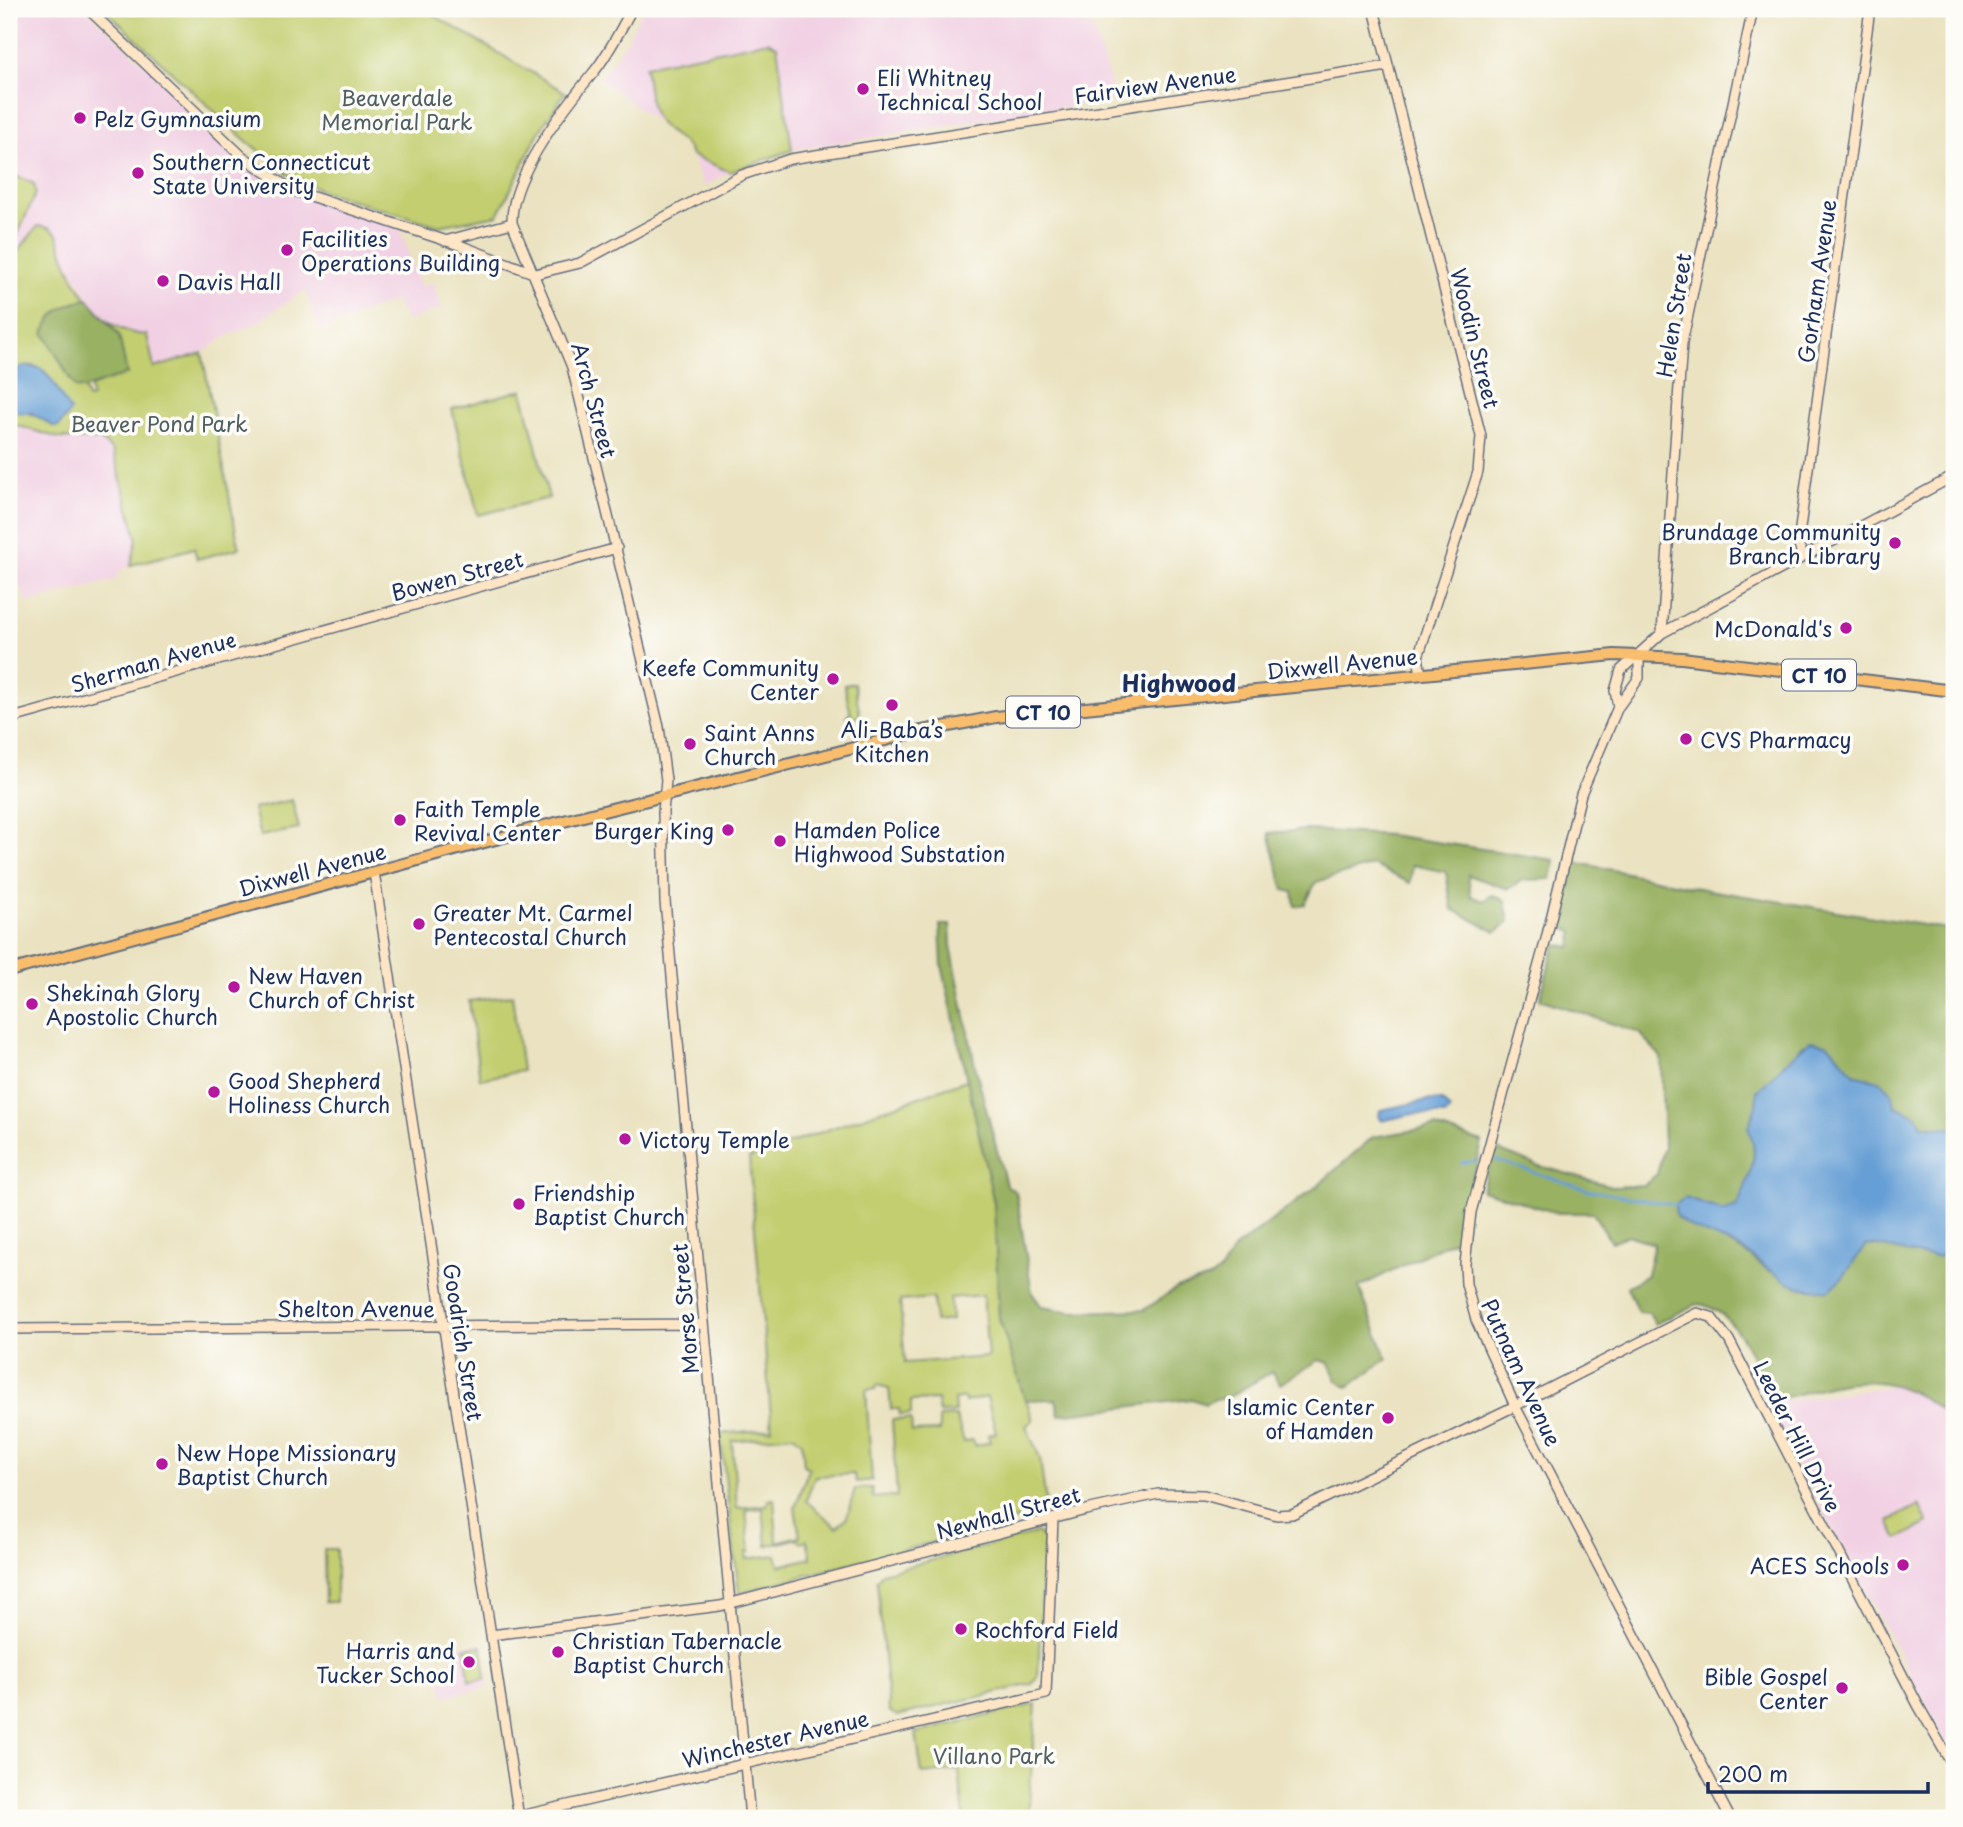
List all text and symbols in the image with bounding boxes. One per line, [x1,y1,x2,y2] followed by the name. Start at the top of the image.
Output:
[1072,57,1238,111] street label: Fairview Avenue
[877,61,1043,117] place label: Eli Whitney Technical School
[321,81,473,137] park label: Beaverdale Memorial Park
[855,81,871,97] marker: Eli Whitney Technical School
[94,102,261,134] place label: Pelz Gymnasium
[72,110,88,126] marker: Pelz Gymnasium
[152,145,371,201] place label: Southern Connecticut State University
[130,165,146,181] marker: Southern Connecticut State University
[1789,197,1843,365] street label: Gorham Avenue
[301,222,500,278] place label: Facilities Operations Building
[279,242,295,258] marker: Facilities Operations Building
[1647,251,1699,379] street label: Helen Street
[1443,264,1509,412] street label: Woodin Street
[177,265,281,297] place label: Davis Hall
[155,273,171,289] marker: Davis Hall
[564,339,626,461] street label: Arch Street
[70,407,248,439] park label: Beaver Pond Park
[1661,515,1881,571] place label: Brundage Community Branch Library
[1887,535,1903,551] marker: Brundage Community Branch Library
[387,542,527,608] street label: Bowen Street
[1714,612,1832,644] place label: McDonald's
[1838,620,1854,636] marker: McDonald's
[67,622,239,700] street label: Sherman Avenue
[1265,639,1419,687] street label: Dixwell Avenue
[642,651,819,707] place label: Keefe Community Center
[1782,660,1856,690] road number: CT 10
[1122,665,1236,700] district label: Highwood
[825,671,841,687] marker: Keefe Community Center
[1006,696,1080,727] road number: CT 10
[884,697,900,713] marker: Ali-Baba’s Kitchen
[841,713,943,769] place label: Ali-Baba’s Kitchen
[704,716,815,772] place label: Saint Anns Church
[1700,723,1851,755] place label: CVS Pharmacy
[1678,731,1694,747] marker: CVS Pharmacy
[682,736,698,752] marker: Saint Anns Church
[414,792,561,848] place label: Faith Temple Revival Center
[392,812,408,828] marker: Faith Temple Revival Center
[794,813,1005,869] place label: Hamden Police Highwood Substation
[594,814,714,846] place label: Burger King
[720,822,736,838] marker: Burger King
[772,833,788,849] marker: Hamden Police Highwood Substation
[235,834,389,904] street label: Dixwell Avenue
[433,896,632,952] place label: Greater Mt. Carmel Pentecostal Church
[411,916,427,932] marker: Greater Mt. Carmel Pentecostal Church
[248,959,415,1015] place label: New Haven Church of Christ
[46,976,218,1032] place label: Shekinah Glory Apostolic Church
[226,979,242,995] marker: New Haven Church of Christ
[24,996,40,1012] marker: Shekinah Glory Apostolic Church
[228,1064,390,1120] place label: Good Shepherd Holiness Church
[206,1084,222,1100] marker: Good Shepherd Holiness Church
[639,1123,790,1155] place label: Victory Temple
[617,1131,633,1147] marker: Victory Temple
[533,1176,685,1232] place label: Friendship Baptist Church
[511,1196,527,1212] marker: Friendship Baptist Church
[662,1242,706,1376] street label: Morse Street
[436,1261,492,1423] street label: Goodrich Street
[277,1292,435,1324] street label: Shelton Avenue
[1474,1293,1570,1451] street label: Putnam Avenue
[1746,1355,1850,1517] street label: Leeder Hill Drive
[1227,1390,1374,1446] place label: Islamic Center of Hamden
[1380,1410,1396,1426] marker: Islamic Center of Hamden
[176,1436,396,1492] place label: New Hope Missionary Baptist Church
[154,1456,170,1472] marker: New Hope Missionary Baptist Church
[932,1477,1084,1547] street label: Newhall Street
[1750,1549,1889,1581] place label: ACES Schools
[1895,1557,1911,1573] marker: ACES Schools
[975,1613,1119,1645] place label: Rochford Field
[953,1621,969,1637] marker: Rochford Field
[572,1624,782,1680] place label: Christian Tabernacle Baptist Church
[316,1634,455,1690] place label: Harris and Tucker School
[550,1644,566,1660] marker: Christian Tabernacle Baptist Church
[461,1654,477,1670] marker: Harris and Tucker School
[1704,1660,1828,1716] place label: Bible Gospel Center
[1834,1680,1850,1696] marker: Bible Gospel Center
[679,1701,871,1775] street label: Winchester Avenue
[933,1739,1055,1771] park label: Villano Park
[1708,1750,1928,1794] scale bar
[1718,1757,1788,1789] text: 200 m

